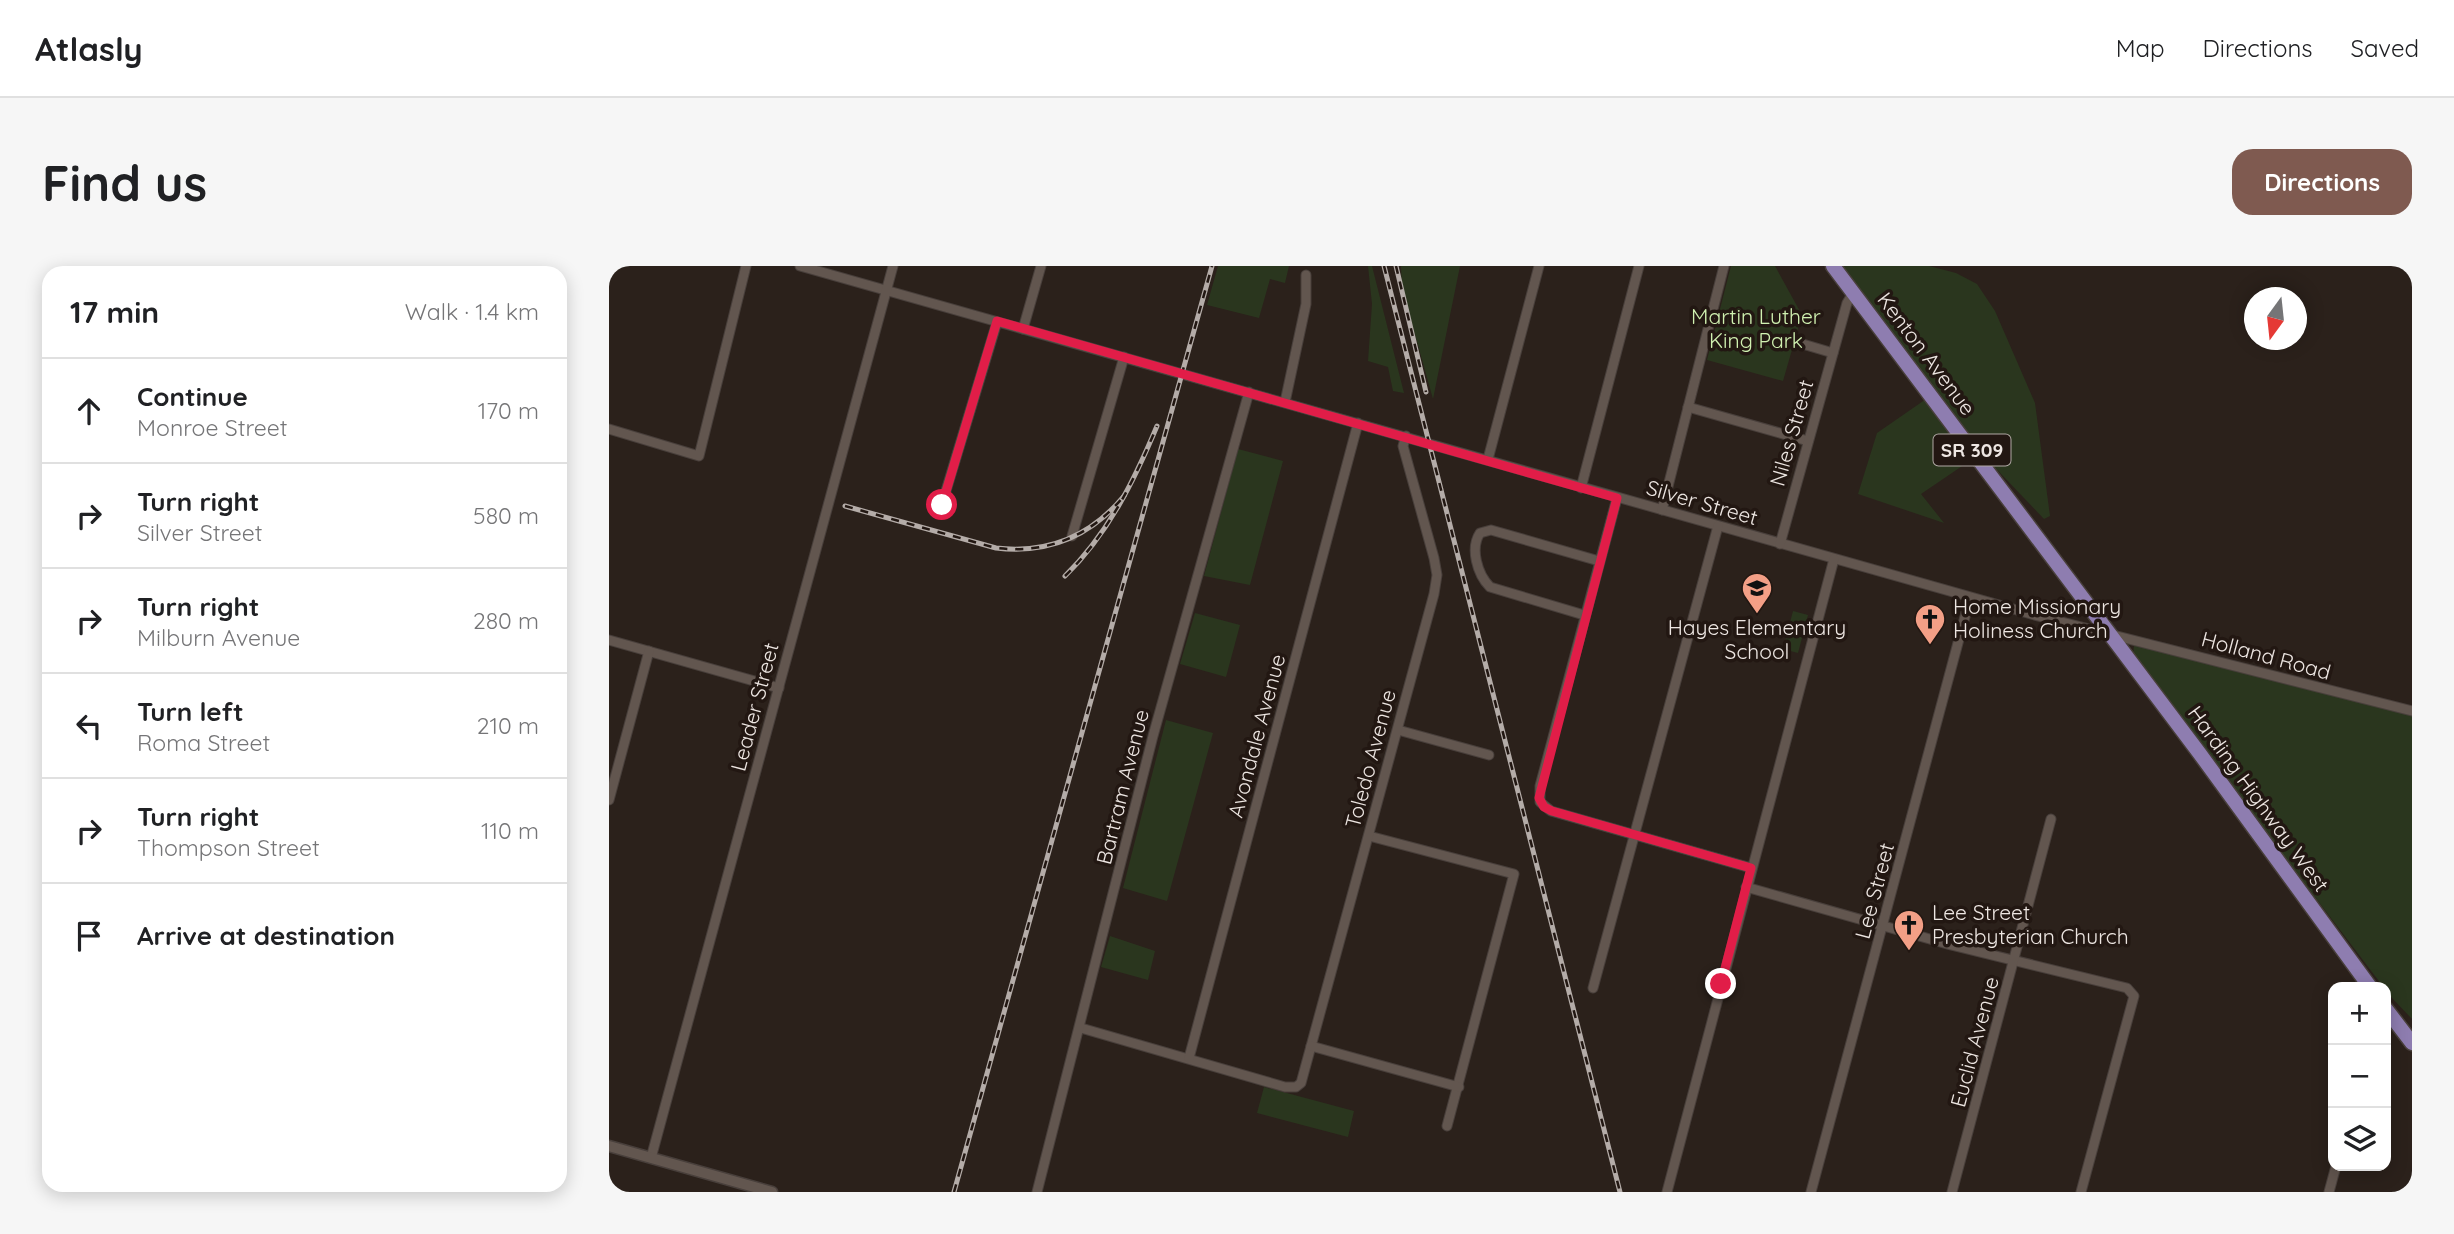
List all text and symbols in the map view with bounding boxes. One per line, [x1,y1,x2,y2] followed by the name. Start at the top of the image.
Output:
[35,28,143,69] text: Atlasly
[2116,33,2165,63] text: Map
[2203,33,2313,63] text: Directions
[2351,33,2419,63] text: Saved
[2232,149,2412,215] button: Directions
[42,152,207,213] text: Find us
[1872,287,1981,420] street label: Kenton Avenue
[2244,287,2307,350] north arrow
[70,293,159,331] text: 17 min
[405,297,539,326] text: Walk · 1.4 km
[1691,303,1821,353] park label: Martin Luther King Park
[1763,377,1819,489] street label: Niles Street
[137,380,248,413] text: Continue
[70,392,108,430] icon: ahead
[478,396,539,425] text: 170 m
[137,413,288,442] text: Monroe Street
[1933,434,2011,466] road number: SR 309
[1644,474,1761,530] street label: Silver Street
[137,485,259,518] text: Turn right
[926,489,957,520] route start
[70,497,108,535] icon: right
[473,501,539,530] text: 580 m
[137,518,263,547] text: Silver Street
[1740,571,1774,615] school or university icon: Hayes Elementary School
[137,590,259,623] text: Turn right
[1953,593,2121,643] place label: Home Missionary Holiness Church
[70,602,108,640] icon: right
[1913,602,1947,646] church icon: Home Missionary Holiness Church
[473,606,539,635] text: 280 m
[1668,614,1846,664] place label: Hayes Elementary School
[137,623,300,652] text: Milburn Avenue
[2199,625,2334,685] street label: Holland Road
[724,640,784,774] street label: Leader Street
[1222,651,1290,820] street label: Avondale Avenue
[1339,687,1401,831] street label: Toledo Avenue
[137,695,244,728] text: Turn left
[2183,700,2335,896] street label: Harding Highway West
[70,707,108,745] icon: left
[1090,707,1154,867] street label: Bartram Avenue
[477,711,539,740] text: 210 m
[137,728,270,757] text: Roma Street
[137,800,259,833] text: Turn right
[70,812,108,850] icon: right
[481,816,539,845] text: 110 m
[137,833,320,862] text: Thompson Street
[1849,840,1899,941] street label: Lee Street
[1932,899,2129,949] place label: Lee Street Presbyterian Church
[1892,908,1926,952] church icon: Lee Street Presbyterian Church
[70,917,108,955] icon: arrive
[137,919,395,952] text: Arrive at destination
[1705,968,1736,999] route end
[1944,974,2004,1110] street label: Euclid Avenue
[2328,982,2391,1171] map controls
[2328,982,2391,1045] button: +
[2328,1045,2391,1108] button: −
[2328,1108,2391,1171] button: layers

